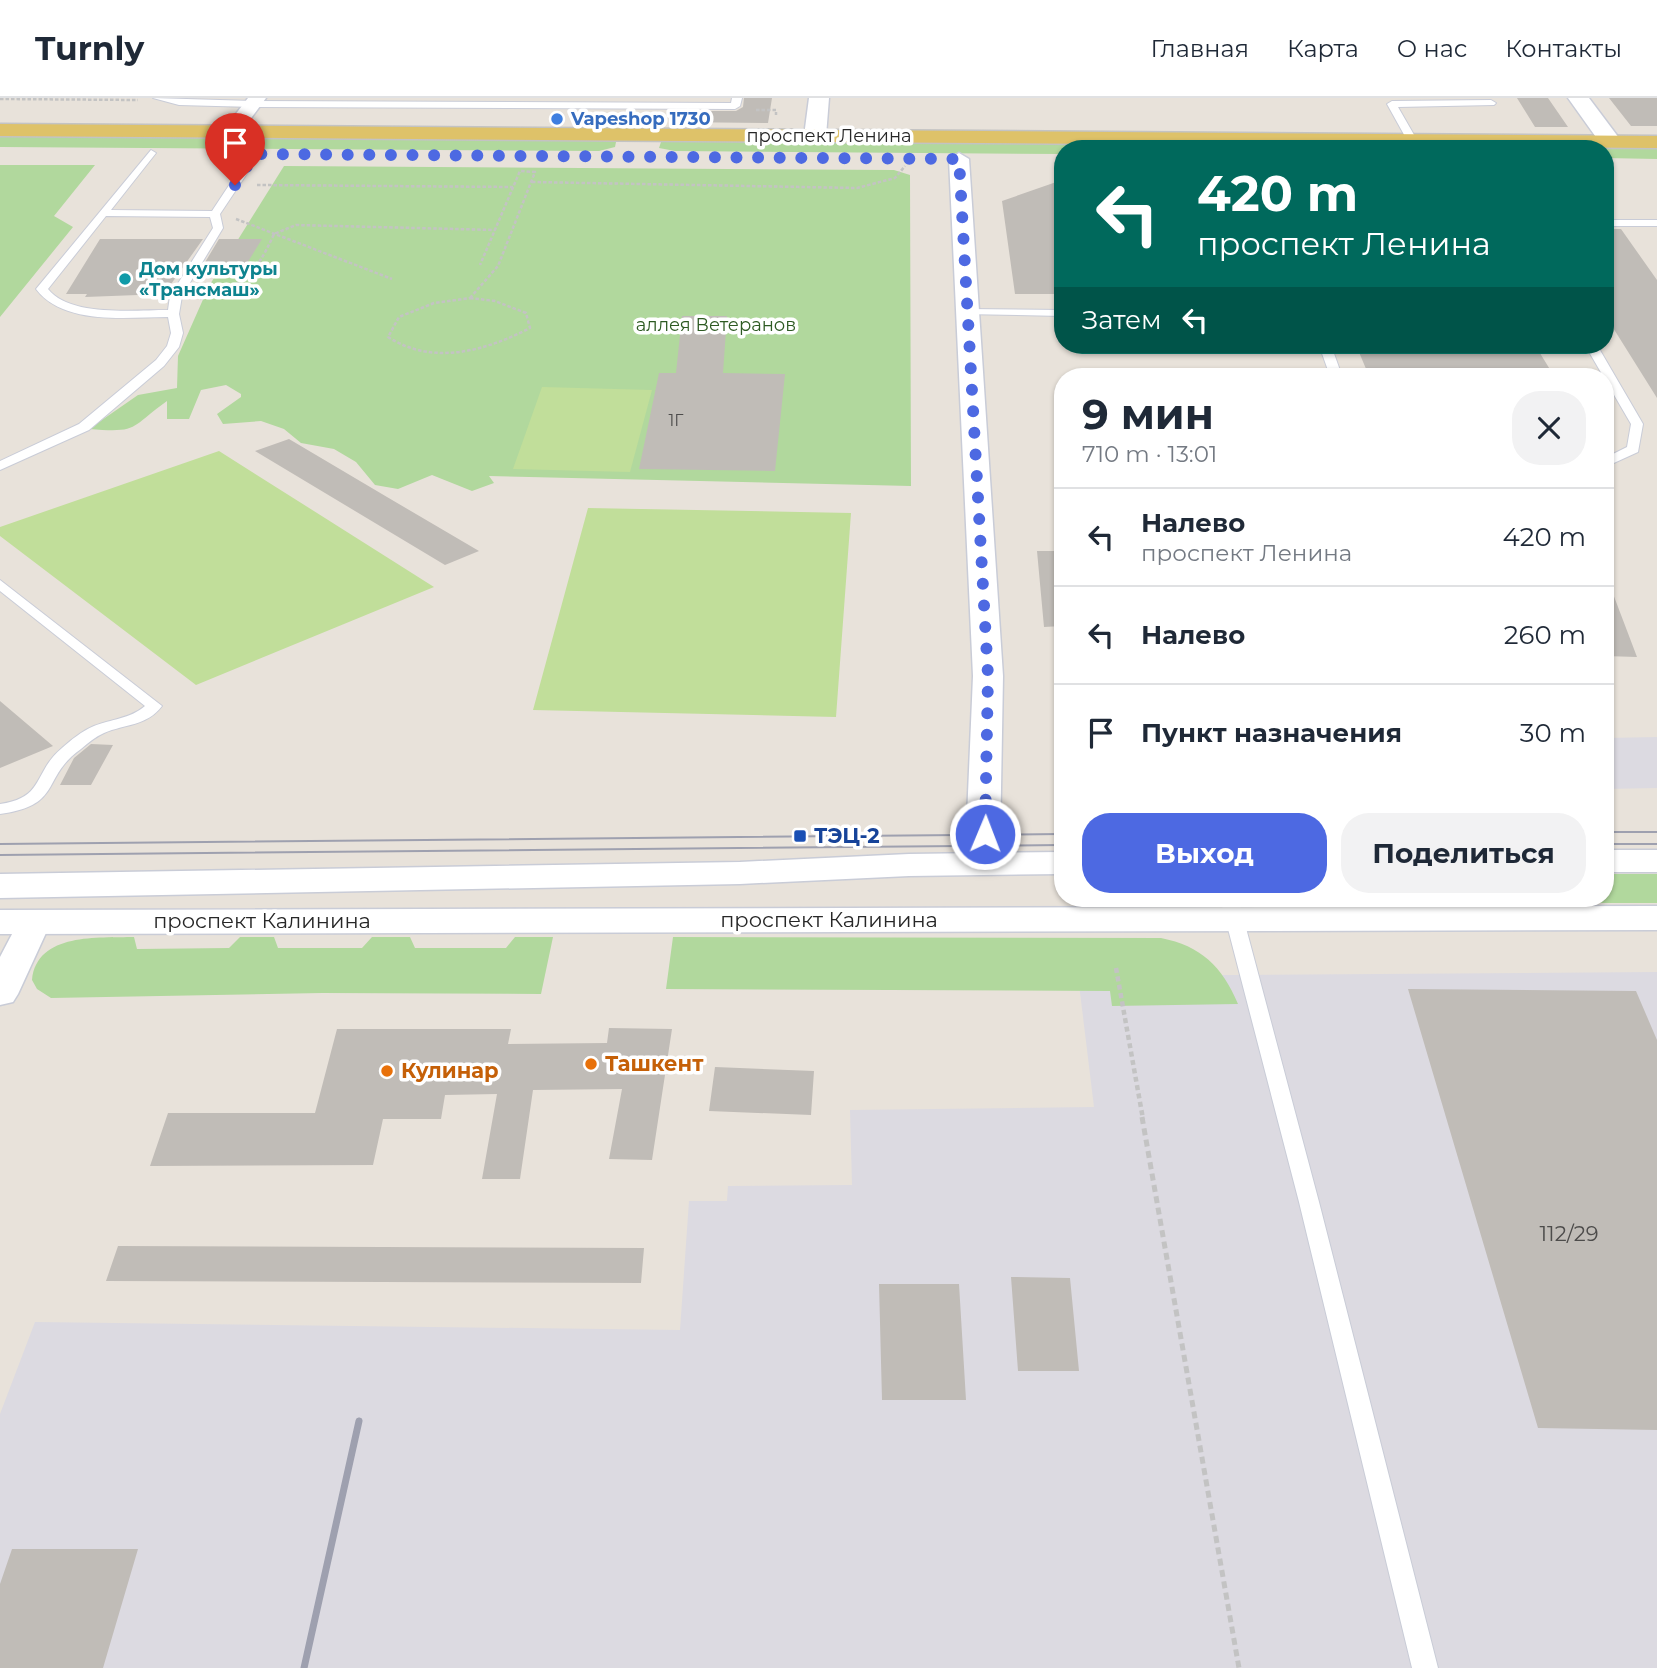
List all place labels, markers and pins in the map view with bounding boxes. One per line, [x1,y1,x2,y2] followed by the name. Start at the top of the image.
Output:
[570,108,711,130] place label: Vapeshop 1730
[549,111,565,127] marker: Vapeshop 1730
[205,113,265,185] pin
[139,258,278,301] place label: Дом культуры «Трансмаш»
[117,271,133,287] marker: Дом культуры «Трансмаш»
[814,823,880,848] place label: ТЭЦ-2
[792,828,808,844] marker: ТЭЦ-2
[605,1051,704,1076] place label: Ташкент
[583,1056,599,1072] marker: Ташкент
[401,1058,499,1083] place label: Кулинар
[379,1063,395,1079] marker: Кулинар

